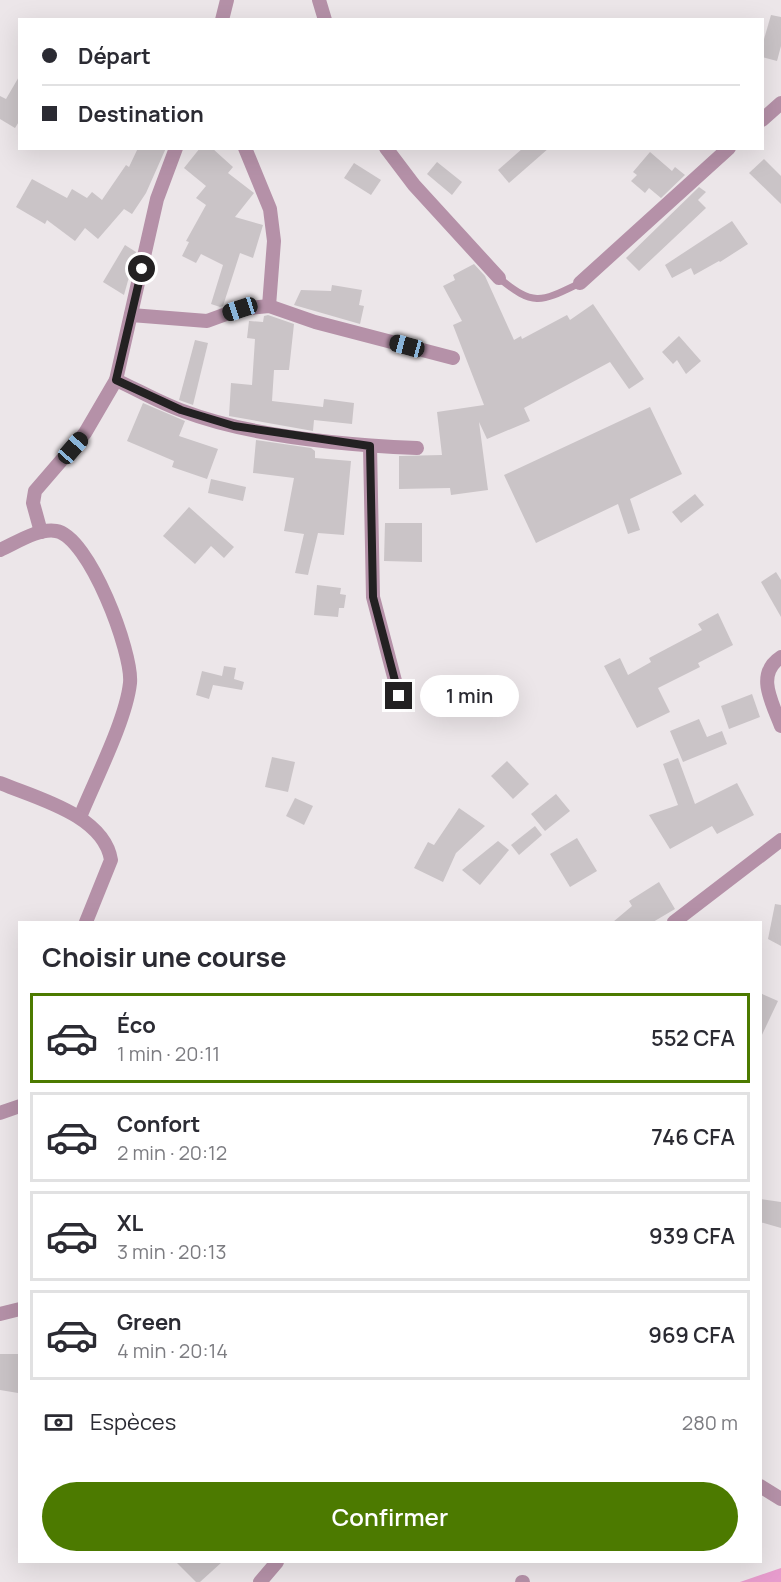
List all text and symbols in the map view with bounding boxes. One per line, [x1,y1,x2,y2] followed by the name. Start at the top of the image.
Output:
[78,41,151,71] text: Départ
[78,99,204,129] text: Destination
[128,255,155,282] route start
[220,295,260,323] car
[387,333,427,359] car
[54,429,92,467] car
[420,675,519,717] callout: 1 min
[385,682,412,709] route end
[446,682,493,709] text: 1 min
[42,938,286,975] text: Choisir une course
[117,1010,156,1040] text: Éco
[45,1011,99,1065] icon: car
[651,1023,735,1053] text: 552 CFA
[117,1040,220,1067] text: 1 min · 20:11
[117,1109,200,1139] text: Confort
[45,1110,99,1164] icon: car
[651,1122,735,1152] text: 746 CFA
[117,1139,227,1166] text: 2 min · 20:12
[117,1208,143,1238] text: XL
[45,1209,99,1263] icon: car
[649,1221,735,1251] text: 939 CFA
[117,1238,227,1265] text: 3 min · 20:13
[117,1307,182,1337] text: Green
[45,1308,99,1362] icon: car
[648,1320,735,1350] text: 969 CFA
[117,1337,228,1364] text: 4 min · 20:14
[42,1406,75,1439] icon: cash
[90,1407,176,1437] text: Espèces
[682,1409,738,1436] text: 280 m
[42,1482,738,1551] button: Confirmer

